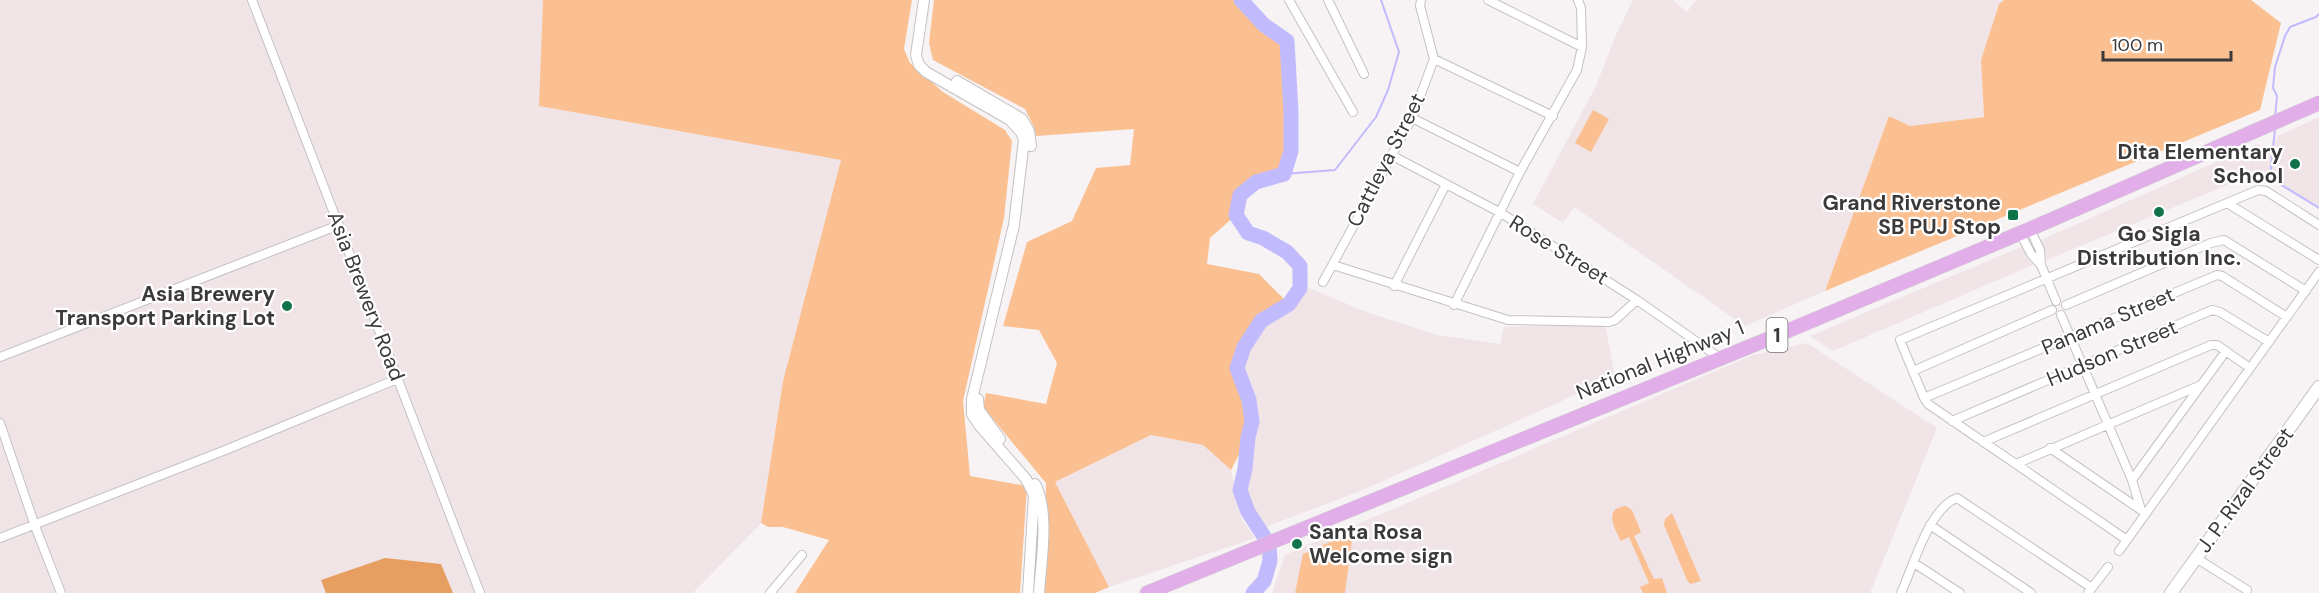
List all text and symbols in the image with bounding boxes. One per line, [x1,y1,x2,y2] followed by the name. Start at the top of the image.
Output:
[2103,24,2230,62] scale bar
[2112,33,2163,57] text: 100 m
[1340,88,1432,232] street label: Cattleya Street
[2118,138,2283,190] place label: Dita Elementary School
[2288,157,2302,171] marker: Dita Elementary School
[1822,189,2001,241] place label: Grand Riverstone SB PUJ Stop
[2152,205,2166,219] marker: Go Sigla Distribution Inc.
[321,207,411,385] street label: Asia Brewery Road
[1504,208,1614,292] street label: Rose Street
[2006,208,2020,222] marker: Grand Riverstone SB PUJ Stop
[2077,220,2241,272] place label: Go Sigla Distribution Inc.
[55,280,275,332] place label: Asia Brewery Transport Parking Lot
[2037,280,2179,362] street label: Panama Street
[280,299,294,313] marker: Asia Brewery Transport Parking Lot
[2042,313,2182,393] street label: Hudson Street
[1572,314,1748,406] street label: National Highway 1
[1766,318,1788,352] road number: 1
[2190,422,2300,558] street label: J. P. Rizal Street
[1309,518,1453,570] place label: Santa Rosa Welcome sign
[1290,537,1304,551] marker: Santa Rosa Welcome sign

